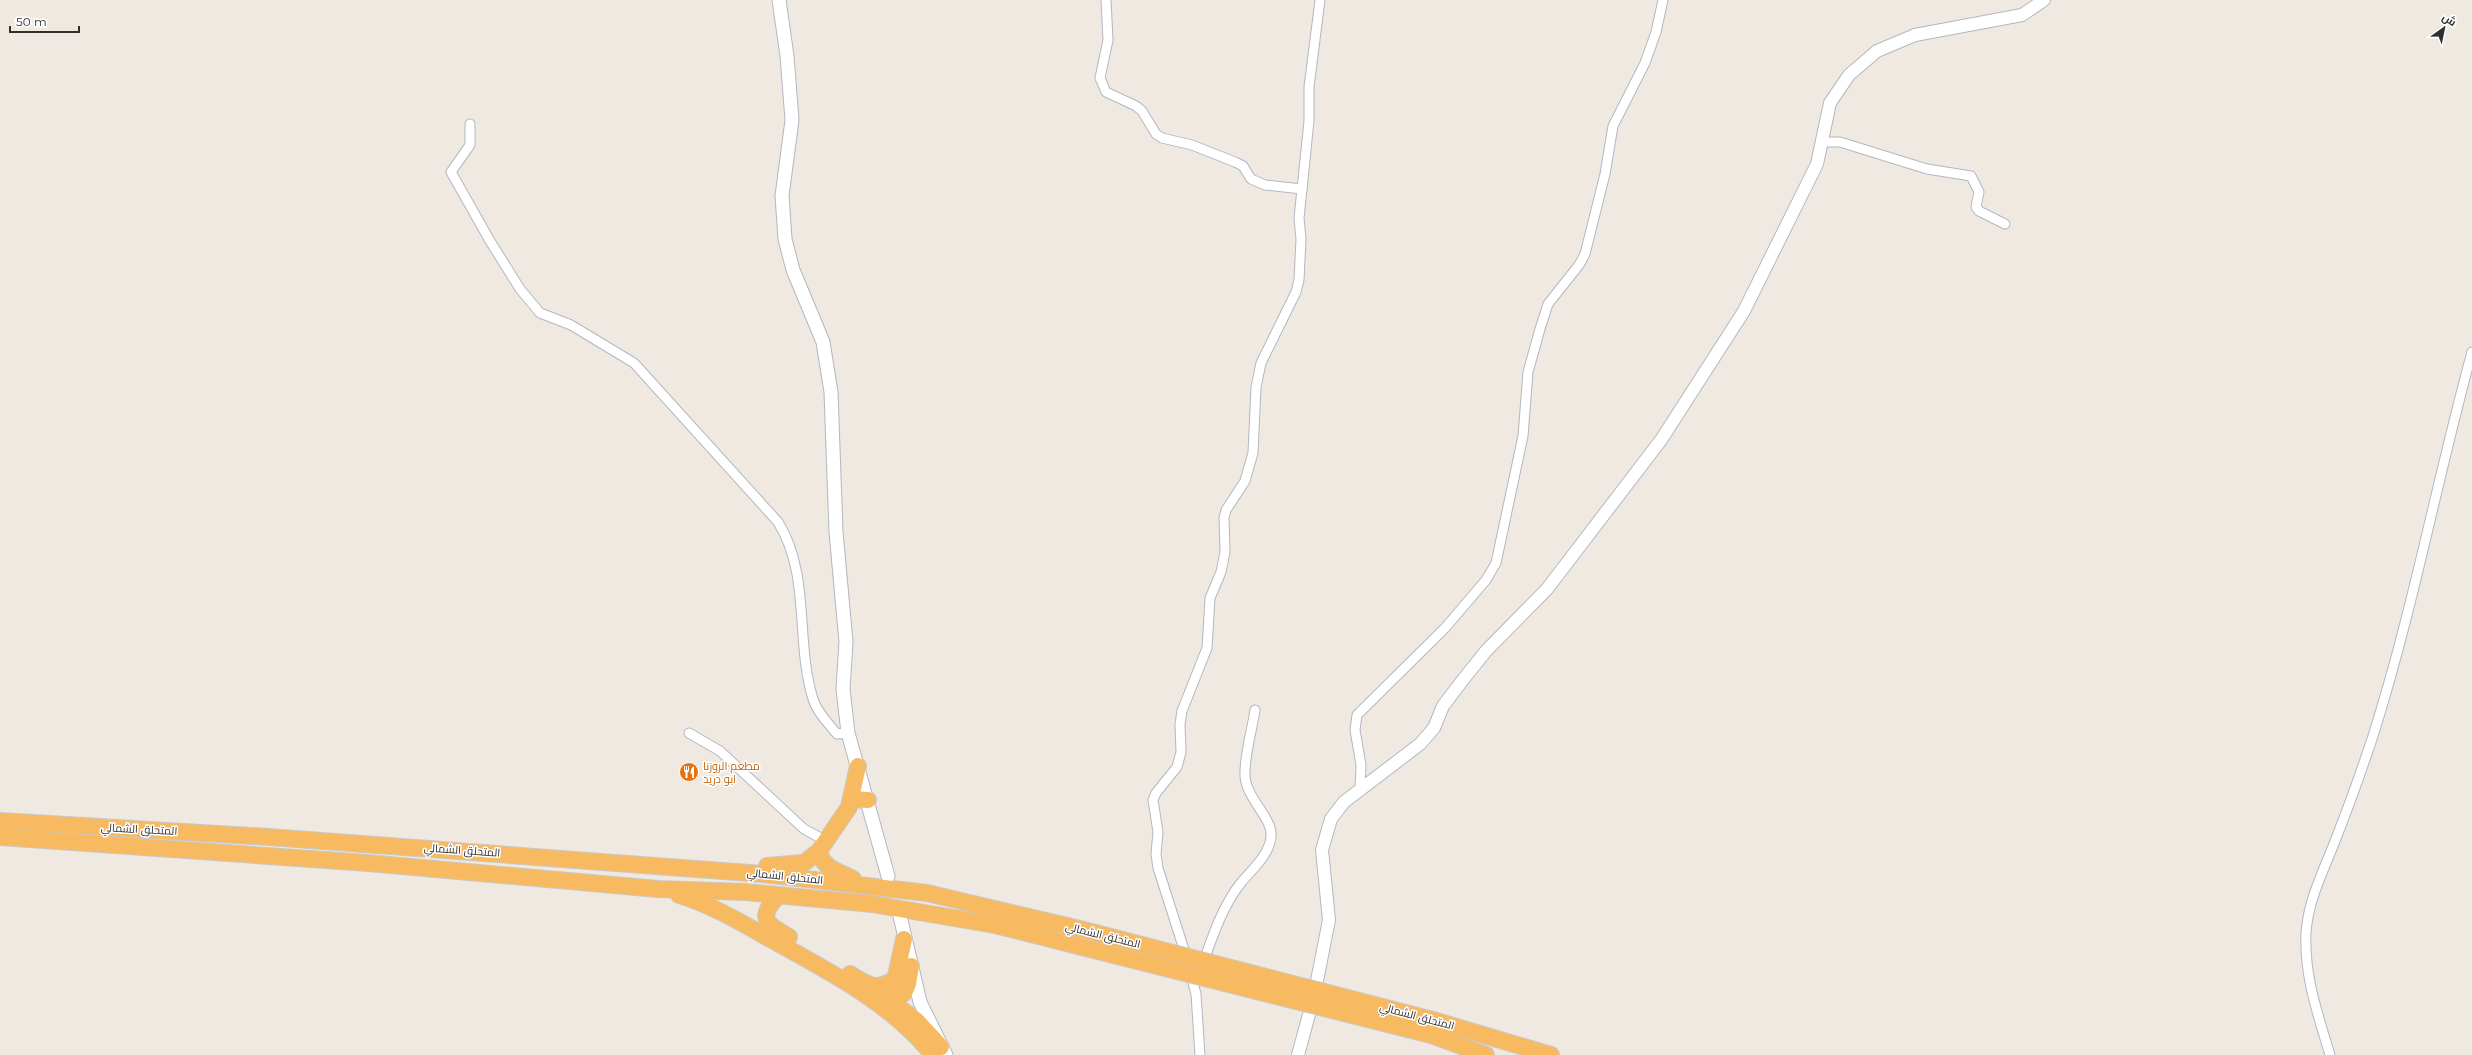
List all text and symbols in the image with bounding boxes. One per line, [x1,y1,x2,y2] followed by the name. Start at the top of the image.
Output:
[10,8,79,34] scale bar
[2424,8,2464,48] north arrow
[2440,10,2459,29] text: ش
[16,14,47,29] text: 50 m
[703,759,760,786] place label: مطعم الروزنا ابو دريد
[678,761,700,783] restaurant icon: مطعم الروزنا ابو دريد
[100,820,178,840] street label: المتحلق الشمالي
[423,840,501,862] street label: المتحلق الشمالي
[746,865,824,889] street label: المتحلق الشمالي
[1064,919,1142,953] street label: المتحلق الشمالي
[1378,999,1456,1035] street label: المتحلق الشمالي

